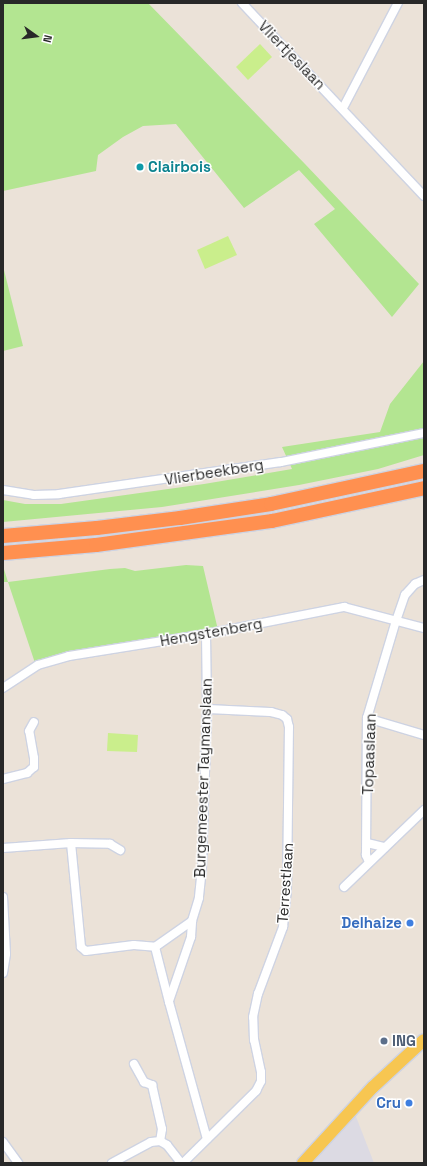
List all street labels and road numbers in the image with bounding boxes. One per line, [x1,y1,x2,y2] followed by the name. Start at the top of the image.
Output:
[255,17,329,93] street label: Vliertjeslaan
[163,455,265,489] street label: Vlierbeekberg
[158,614,264,650] street label: Hengstenberg
[191,678,215,878] street label: Burgemeester Taymanslaan
[359,713,379,795] street label: Topaaslaan
[273,842,297,924] street label: Terrestlaan

